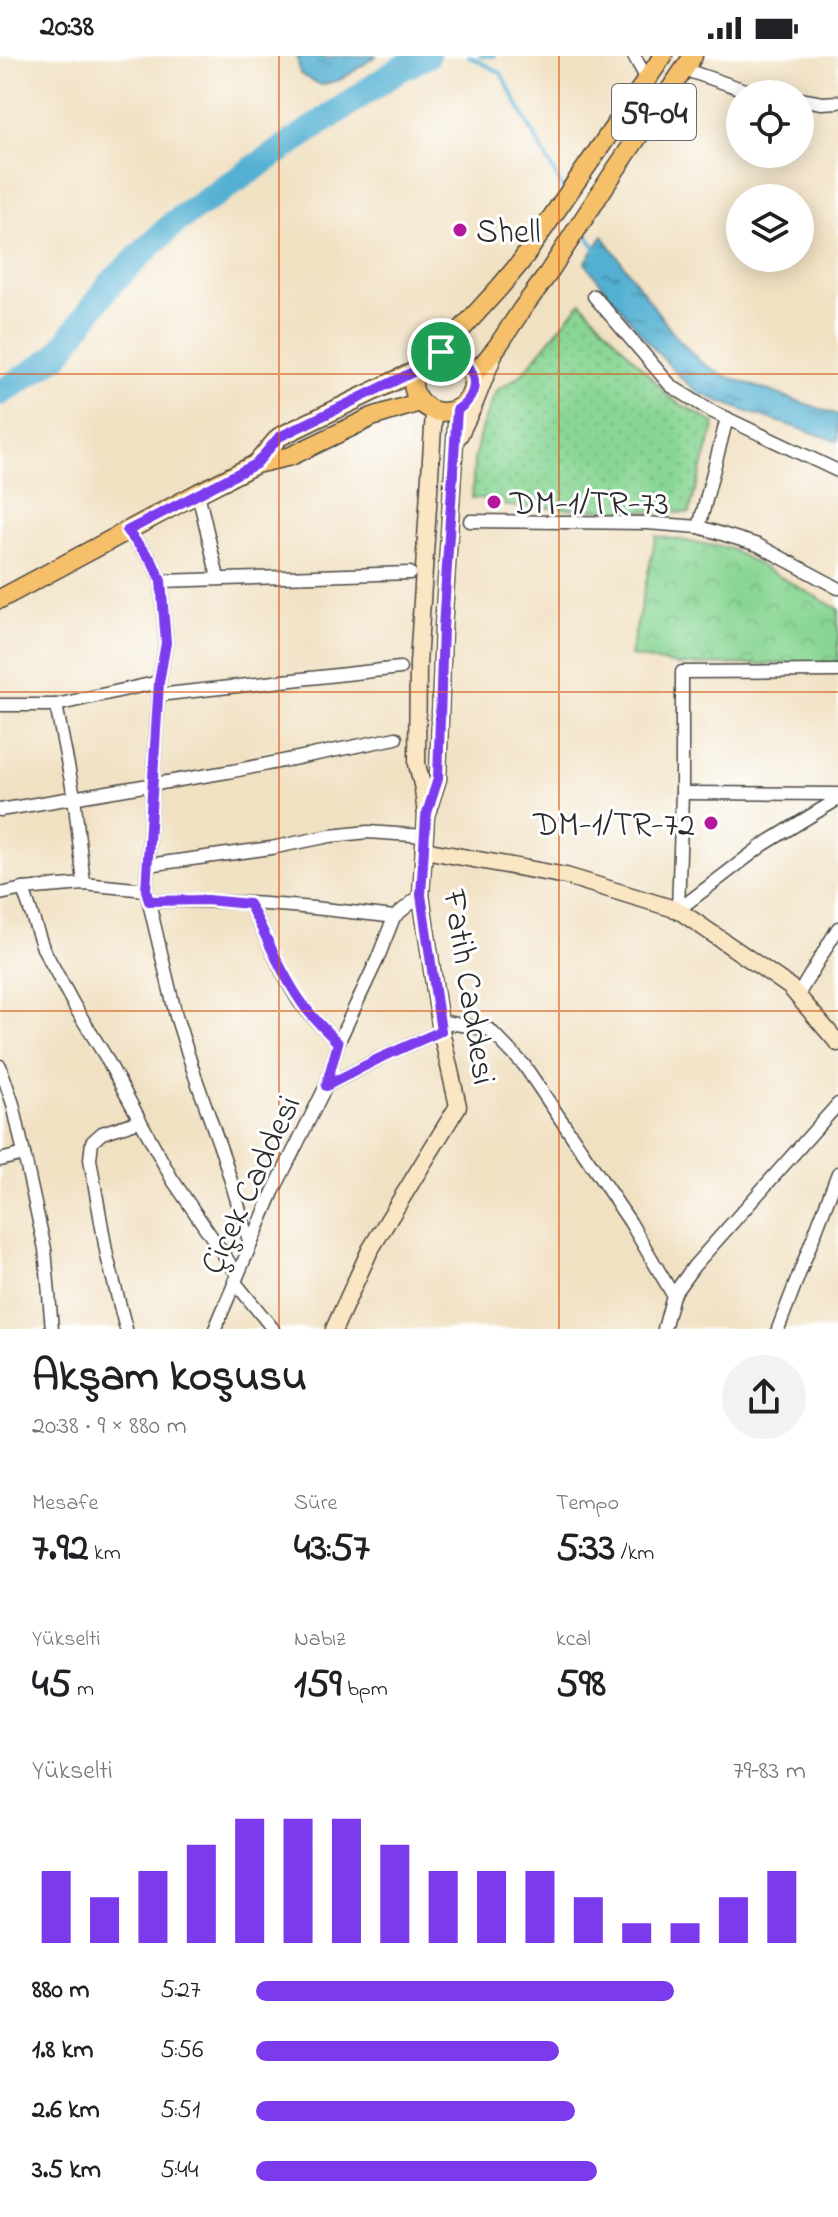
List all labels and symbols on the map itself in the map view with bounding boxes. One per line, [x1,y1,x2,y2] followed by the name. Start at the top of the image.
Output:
[612,84,696,140] road number: 59-04
[476,209,541,259] place label: Shell
[451,221,469,239] marker: Shell
[407,318,475,386] pin
[509,481,669,531] place label: DM-1/TR-73
[485,493,503,511] marker: DM-1/TR-73
[532,802,695,852] place label: DM-1/TR-72
[702,814,720,832] marker: DM-1/TR-72
[427,886,507,1089] street label: Fatih Caddesi
[189,1088,316,1283] street label: Çiçek Caddesi

